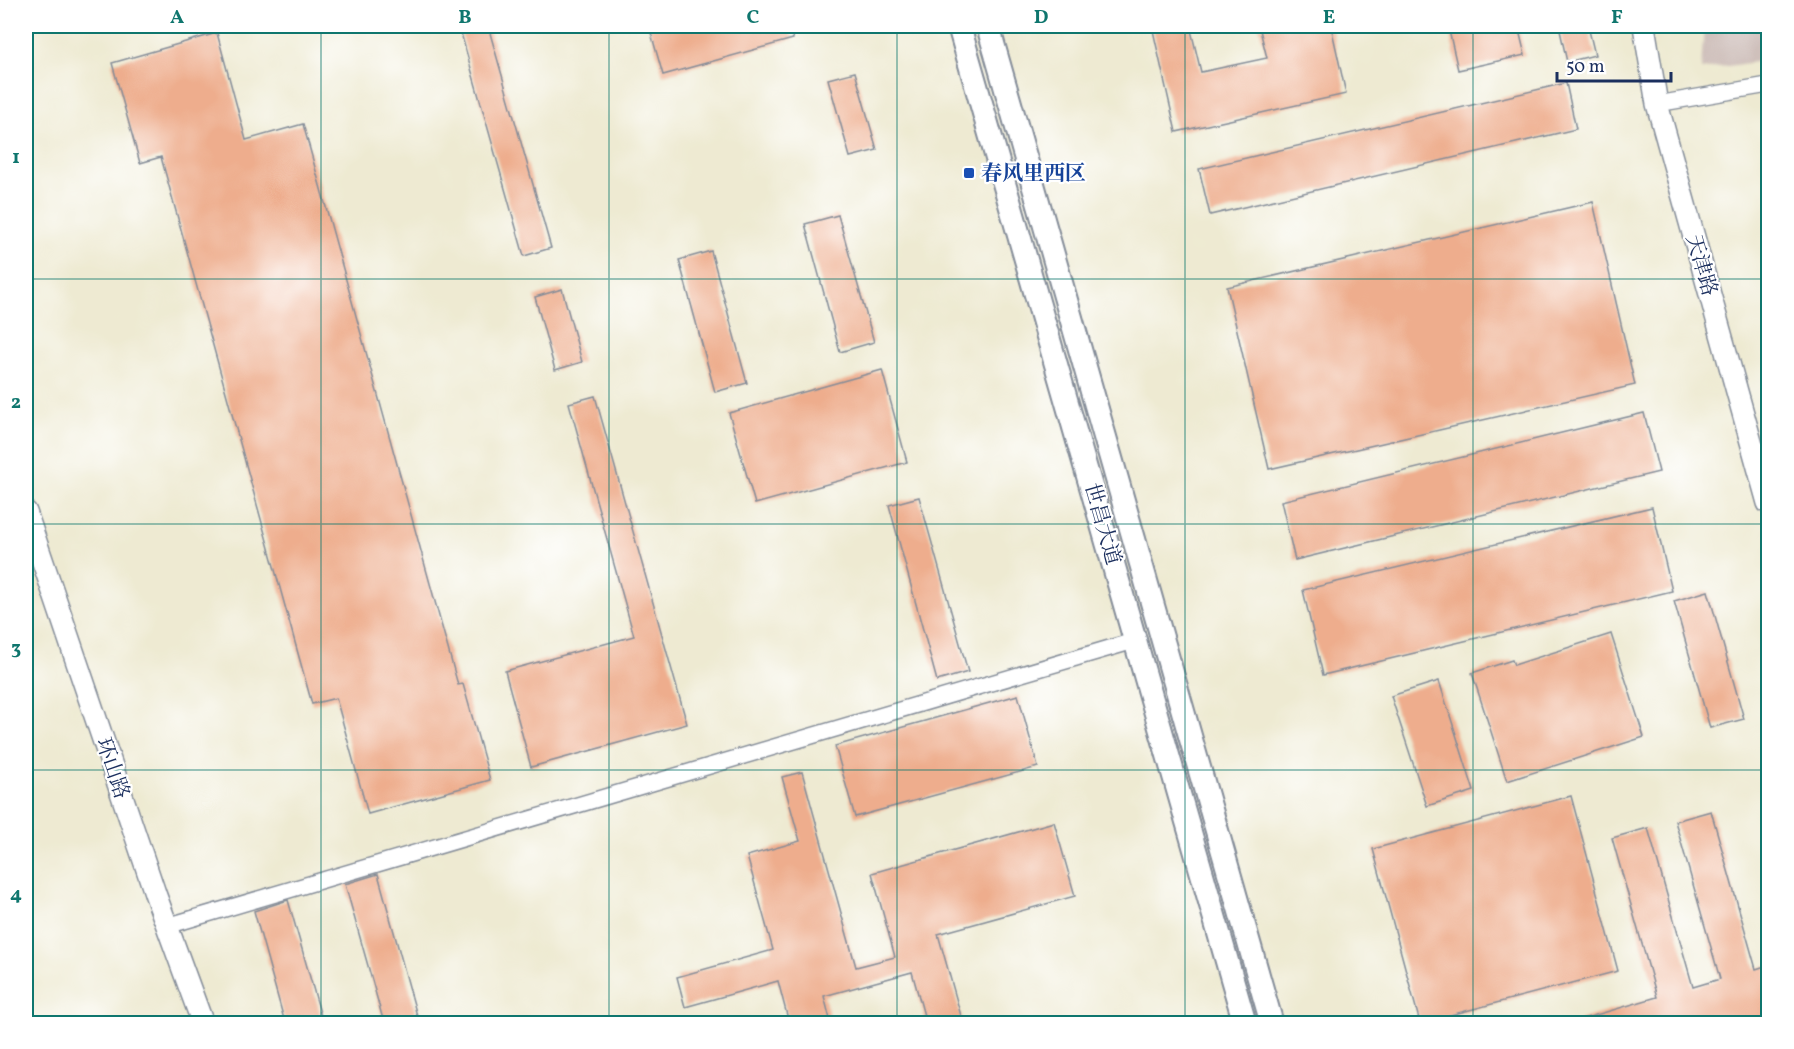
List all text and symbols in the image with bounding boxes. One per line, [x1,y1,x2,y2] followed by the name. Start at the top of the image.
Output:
[170,4,184,32] text: A
[458,4,472,32] text: B
[747,4,760,32] text: C
[1034,4,1048,32] text: D
[1323,4,1335,32] text: E
[1611,4,1623,32] text: F
[1557,45,1671,83] scale bar
[1566,55,1605,80] text: 50 m
[12,144,20,172] text: 1
[981,160,1086,189] place label: 春风里西区
[962,166,976,180] marker: 春风里西区
[1678,231,1723,300] street label: 天津路
[11,389,21,417] text: 2
[1076,480,1127,569] street label: 世昌大道
[11,635,21,663] text: 3
[88,734,136,803] street label: 环山路
[10,881,22,909] text: 4

